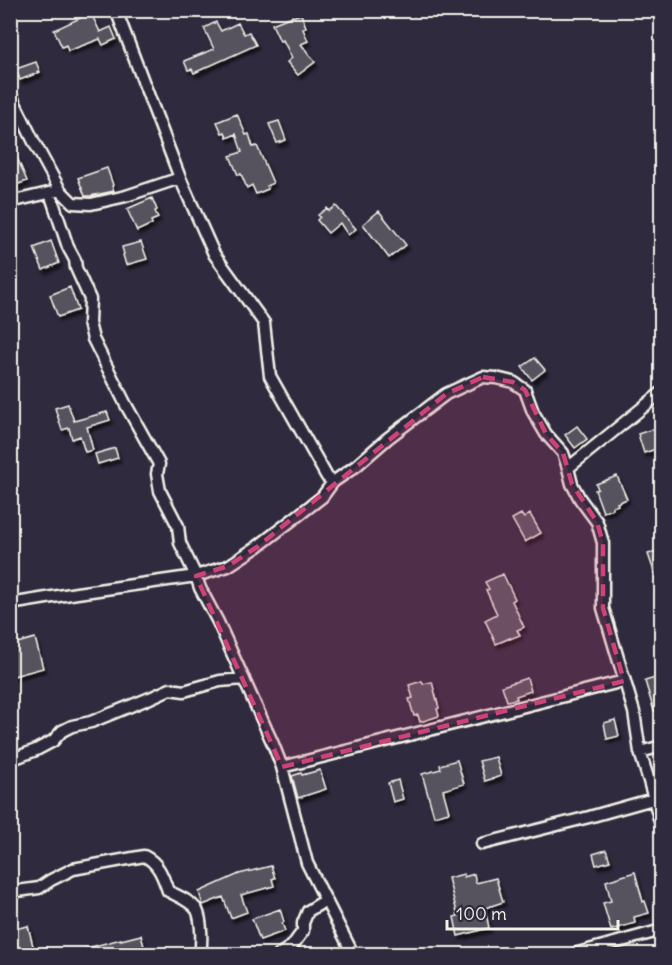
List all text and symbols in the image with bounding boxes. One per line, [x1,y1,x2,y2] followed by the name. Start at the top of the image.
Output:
[447,893,618,931] scale bar
[456,902,507,925] text: 100 m

